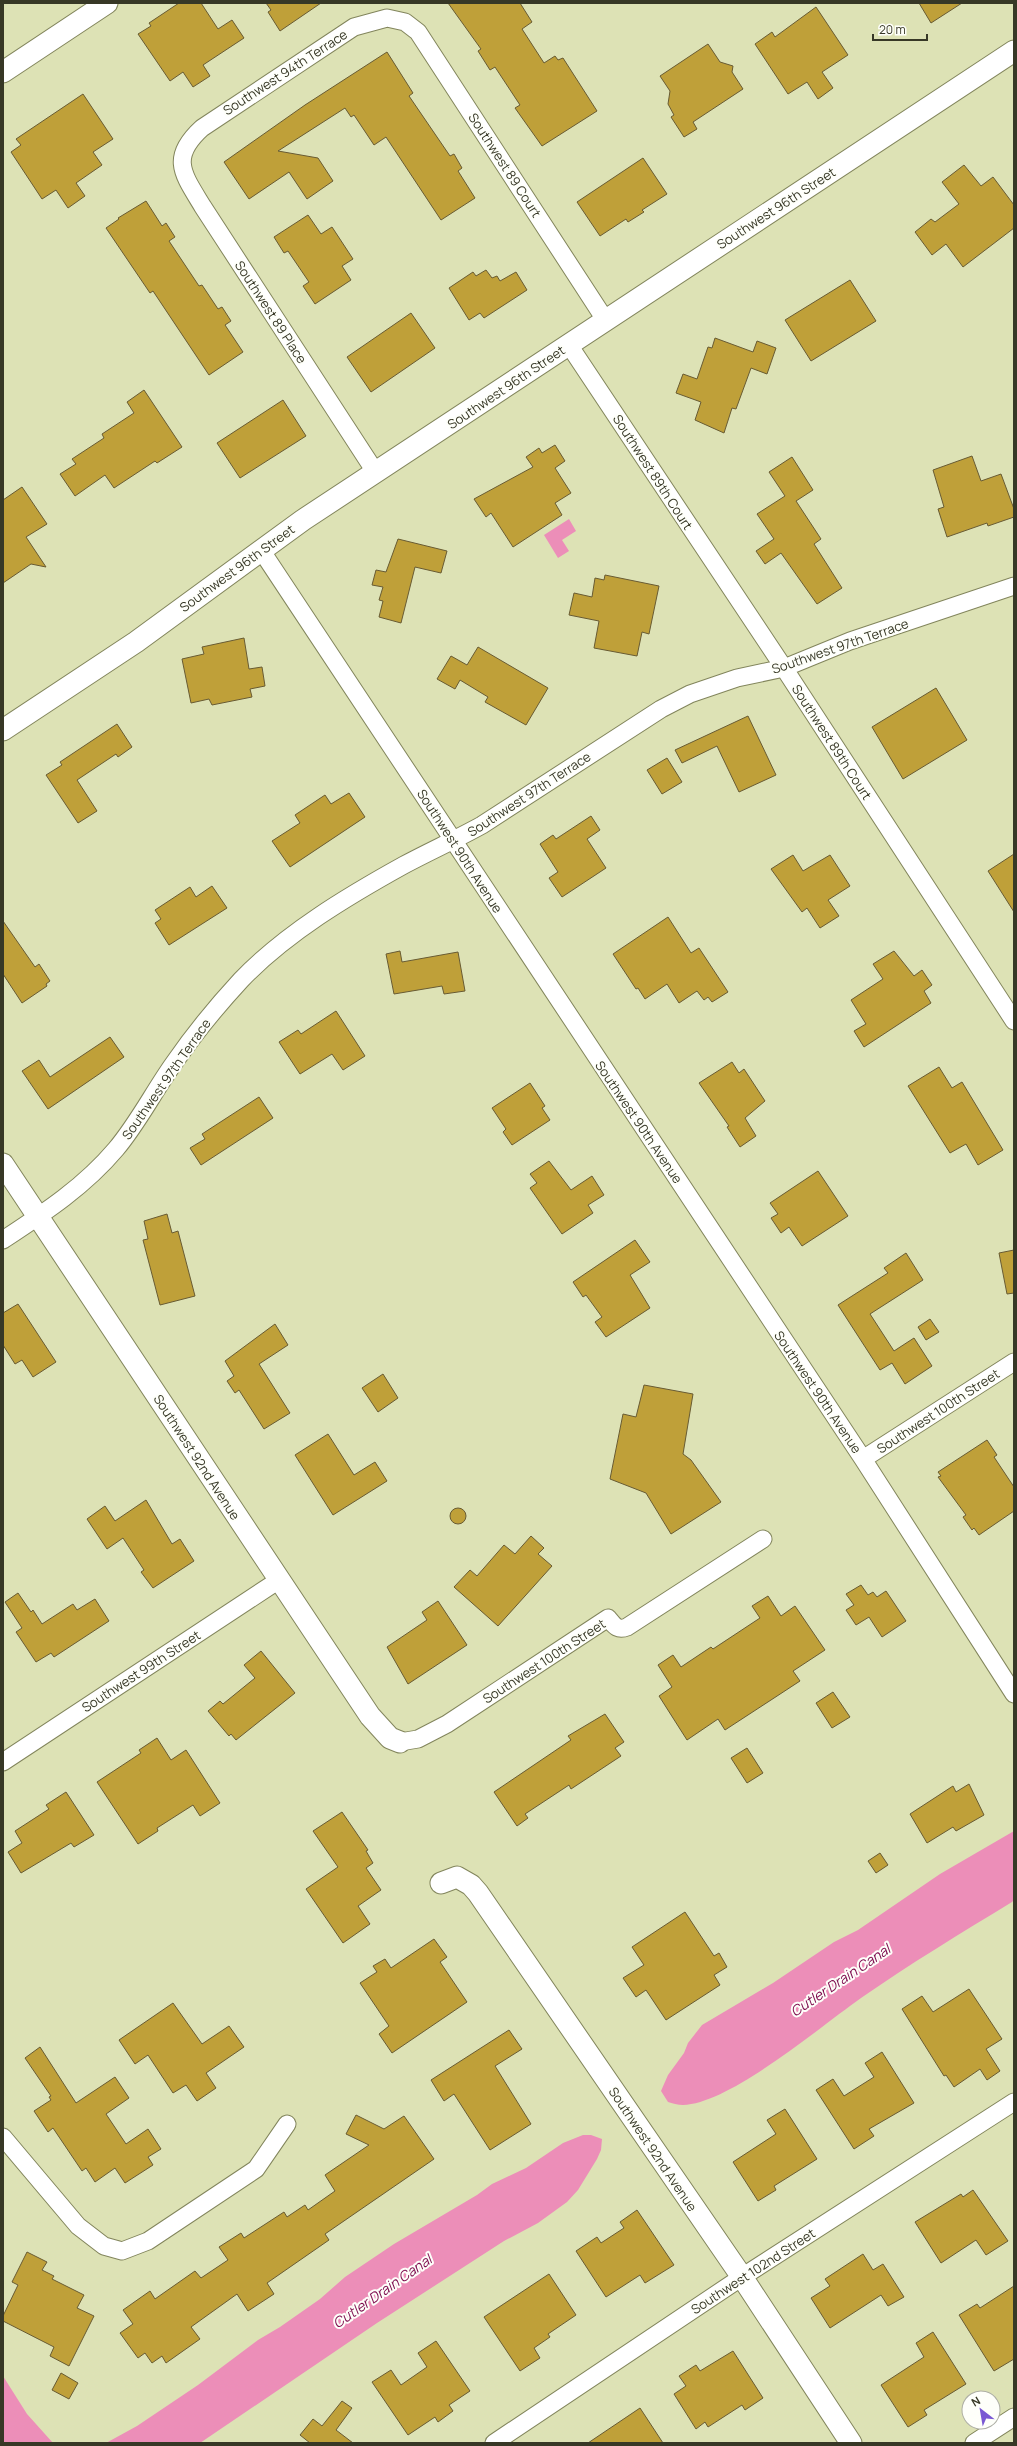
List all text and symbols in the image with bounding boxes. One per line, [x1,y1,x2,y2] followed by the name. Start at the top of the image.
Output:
[873,16,927,42] scale bar
[879,21,906,38] text: 20 m
[219,25,351,119] street label: Southwest 94th Terrace
[464,109,546,221] street label: Southwest 89 Court
[713,163,839,253] street label: Southwest 96th Street
[231,257,311,367] street label: Southwest 89 Place
[444,341,568,433] street label: Southwest 96th Street
[609,411,697,533] street label: Southwest 89th Court
[176,520,298,616] street label: Southwest 96th Street
[769,614,911,678] street label: Southwest 97th Terrace
[788,681,876,803] street label: Southwest 89th Court
[464,747,594,841] street label: Southwest 97th Terrace
[413,786,507,917] street label: Southwest 90th Avenue
[117,1015,215,1143] street label: Southwest 97th Terrace
[591,1057,687,1187] street label: Southwest 90th Avenue
[770,1327,866,1457] street label: Southwest 90th Avenue
[873,1365,1003,1457] street label: Southwest 100th Street
[150,1391,245,1524] street label: Southwest 92nd Avenue
[479,1615,609,1707] street label: Southwest 100th Street
[78,1626,204,1716] street label: Southwest 99th Street
[786,1939,895,2021] water label: Cutler Drain Canal
[605,2083,702,2215] street label: Southwest 92nd Avenue
[687,2224,819,2318] street label: Southwest 102nd Street
[329,2249,437,2332] water label: Cutler Drain Canal
[961,2390,1001,2430] north arrow
[968,2392,983,2409] text: N

